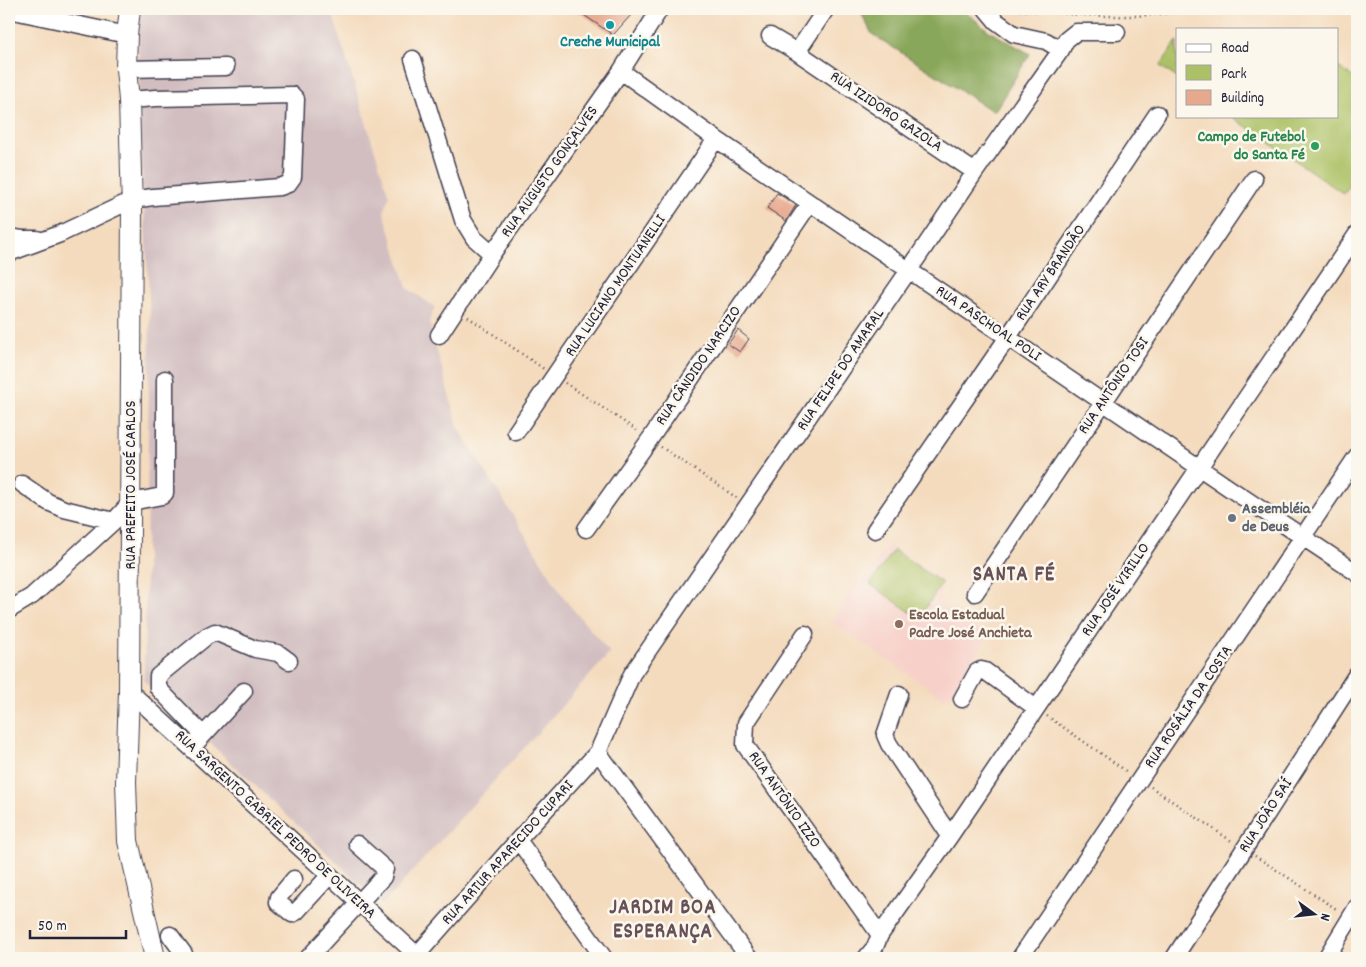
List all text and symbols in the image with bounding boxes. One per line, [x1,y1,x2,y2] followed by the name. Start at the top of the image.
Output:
[604,19,616,31] marker: Creche Municipal
[1176,28,1338,118] legend
[560,31,660,54] place label: Creche Municipal
[1221,38,1249,60] text: Road
[1221,64,1247,86] text: Park
[825,66,947,158] street label: RUA IZIDORO GAZOLA
[1221,88,1264,110] text: Building
[496,101,604,243] street label: RUA AUGUSTO GONÇALVES
[1197,126,1305,167] place label: Campo de Futebol do Santa Fé
[1309,140,1321,152] marker: Campo de Futebol do Santa Fé
[560,210,672,362] street label: RUA LUCIANO MONTUANELLI
[1010,220,1092,326] street label: RUA ARY BRANDÃO
[931,280,1046,368] street label: RUA PASCHOAL POLI
[650,302,748,430] street label: RUA CÂNDIDO NARCIZO
[791,304,891,436] street label: RUA FELIPE DO AMARAL
[1073,333,1155,439] street label: RUA ANTÔNIO TOSI
[120,400,143,570] street label: RUA PREFEITO JOSÉ CARLOS
[1242,498,1312,539] place label: Assembléia de Deus
[1226,512,1238,524] marker: Assembléia de Deus
[1076,539,1156,641] street label: RUA JOSÉ VIRILLO
[973,561,1055,591] district label: SANTA FÉ
[909,604,1033,645] place label: Escola Estadual Padre José Anchieta
[893,618,905,630] marker: Escola Estadual Padre José Anchieta
[1139,641,1239,773] street label: RUA ROSÁLIA DA COSTA
[169,725,381,925] street label: RUA SARGENTO GABRIEL PEDRO DE OLIVEIRA
[742,747,826,853] street label: RUA ANTÔNIO IZZO
[1233,774,1299,858] street label: RUA JOÃO SAÍ
[437,775,580,931] street label: RUA ARTUR APARECIDO CUPARI
[1288,890,1338,940] north arrow
[609,894,717,948] district label: JARDIM BOA ESPERANÇA
[30,907,126,939] scale bar
[1314,911,1335,923] text: N
[38,916,67,938] text: 50 m

